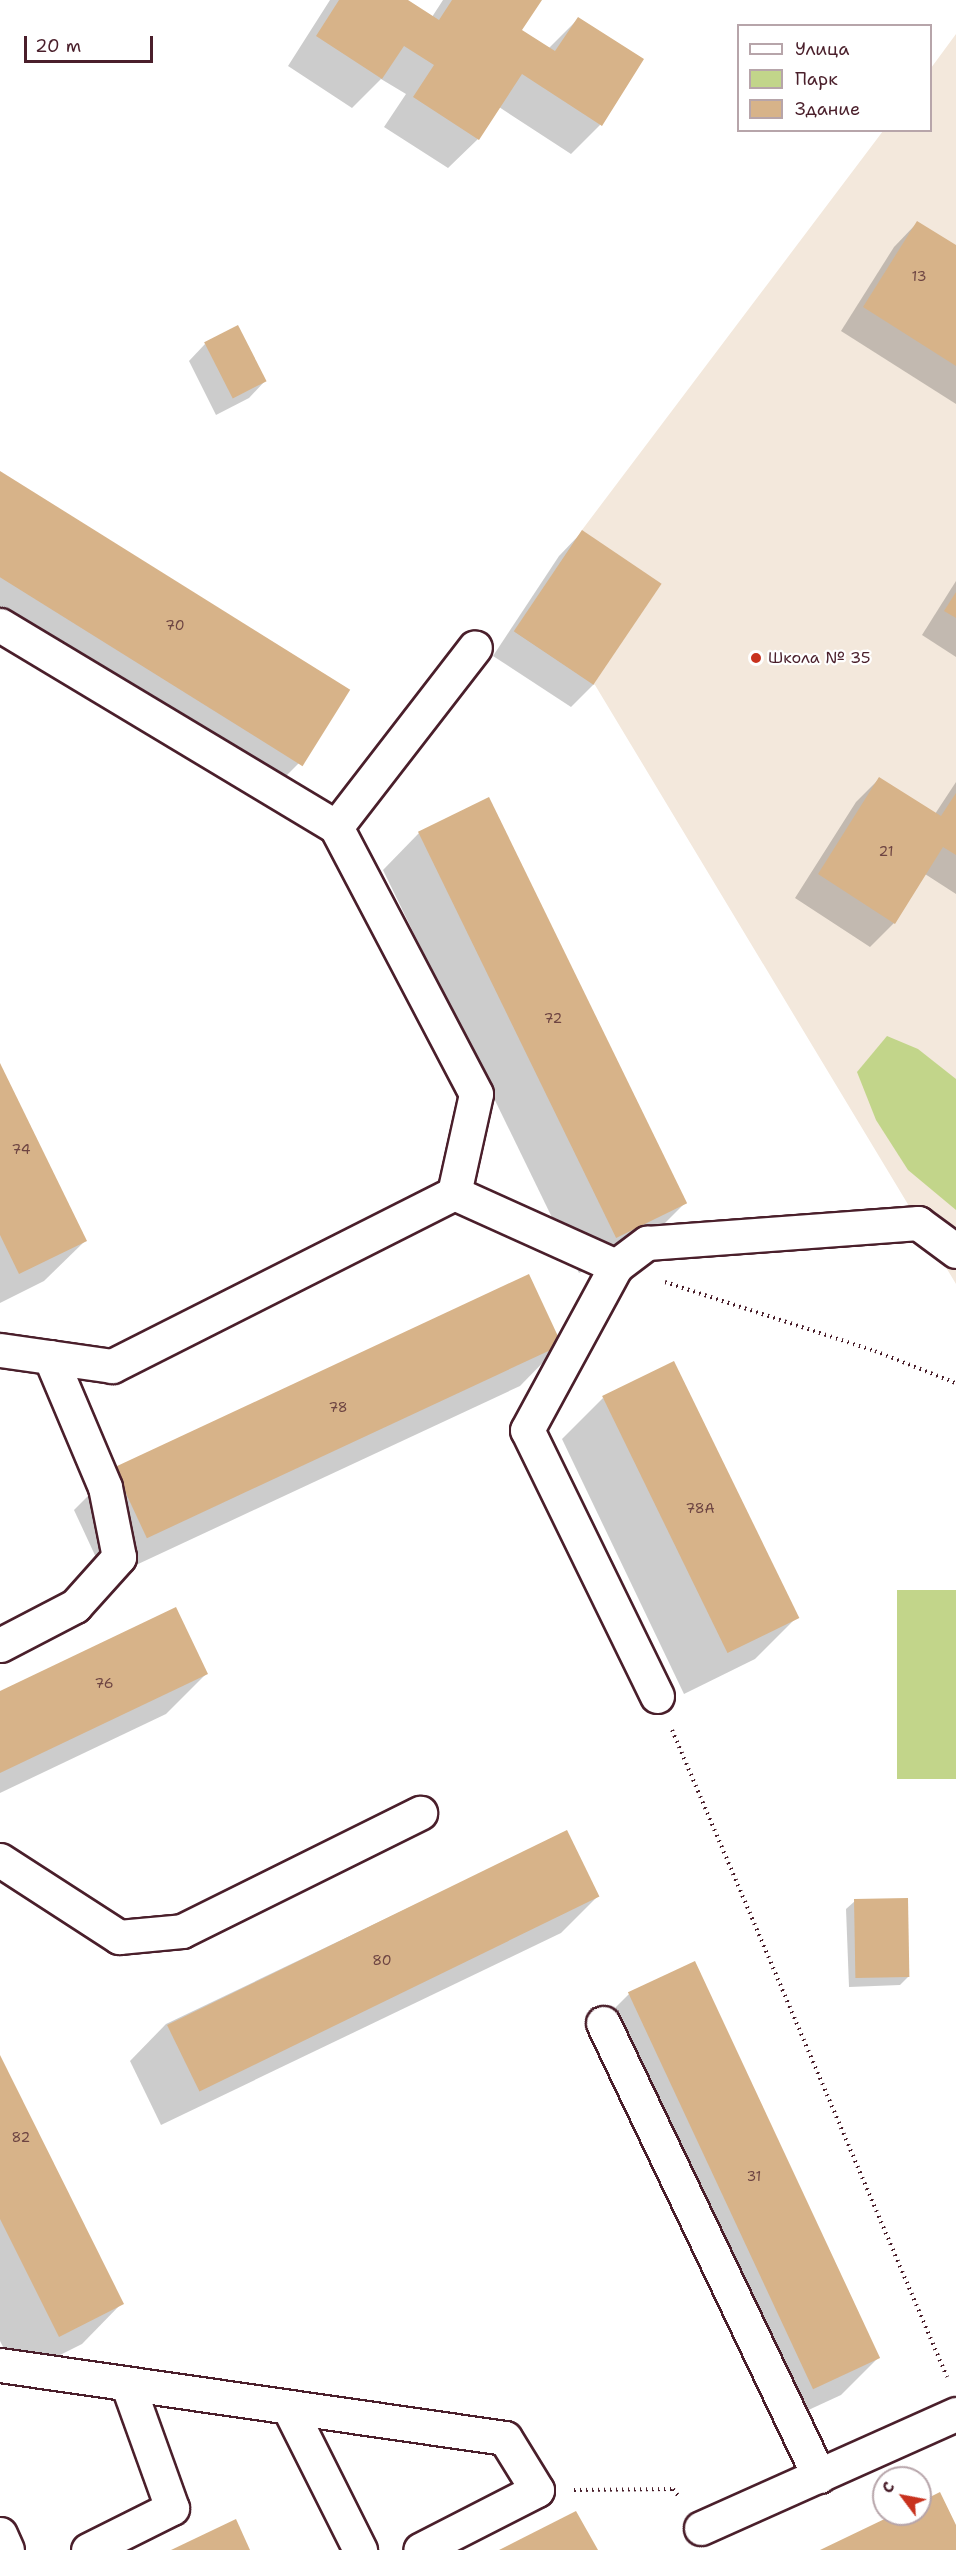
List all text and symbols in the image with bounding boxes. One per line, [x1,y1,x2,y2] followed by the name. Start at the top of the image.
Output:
[27,24,156,62] scale bar
[737,24,932,132] legend
[35,34,81,58] text: 20 m
[795,37,849,61] text: Улица
[795,67,838,91] text: Парк
[795,97,860,121] text: Здание
[912,268,926,284] house number: 13
[165,617,185,633] house number: 70
[768,648,871,668] place label: Школа № 35
[749,651,763,665] marker: Школа № 35
[879,843,893,859] house number: 21
[544,1010,562,1026] house number: 72
[12,1141,30,1157] house number: 74
[328,1399,348,1415] house number: 78
[685,1500,715,1516] house number: 78А
[94,1675,114,1691] house number: 76
[372,1952,392,1968] house number: 80
[12,2129,30,2145] house number: 82
[747,2168,761,2184] house number: 31
[872,2466,932,2526] north arrow
[876,2478,900,2497] text: С

